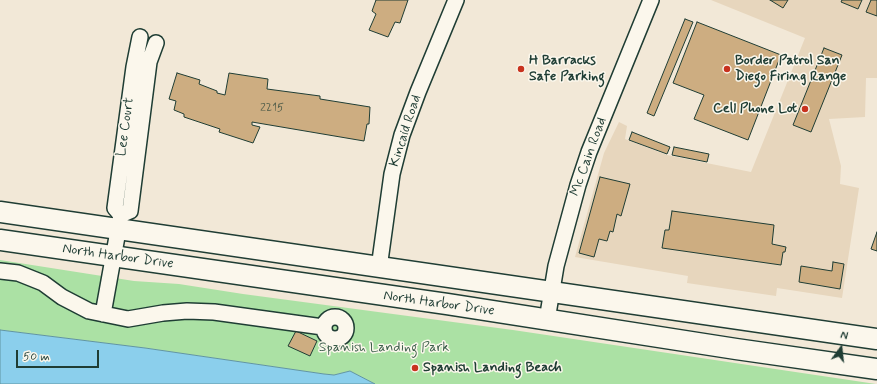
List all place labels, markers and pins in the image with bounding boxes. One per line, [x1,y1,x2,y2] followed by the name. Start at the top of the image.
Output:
[529,53,605,86] place label: H Barracks Safe Parking
[735,53,846,86] place label: Border Patrol San Diego Firing Range
[516,64,526,74] marker: H Barracks Safe Parking
[722,64,732,74] marker: Border Patrol San Diego Firing Range
[713,101,797,117] place label: Cell Phone Lot
[800,104,810,114] marker: Cell Phone Lot
[423,360,562,376] place label: Spanish Landing Beach
[410,363,420,373] marker: Spanish Landing Beach

